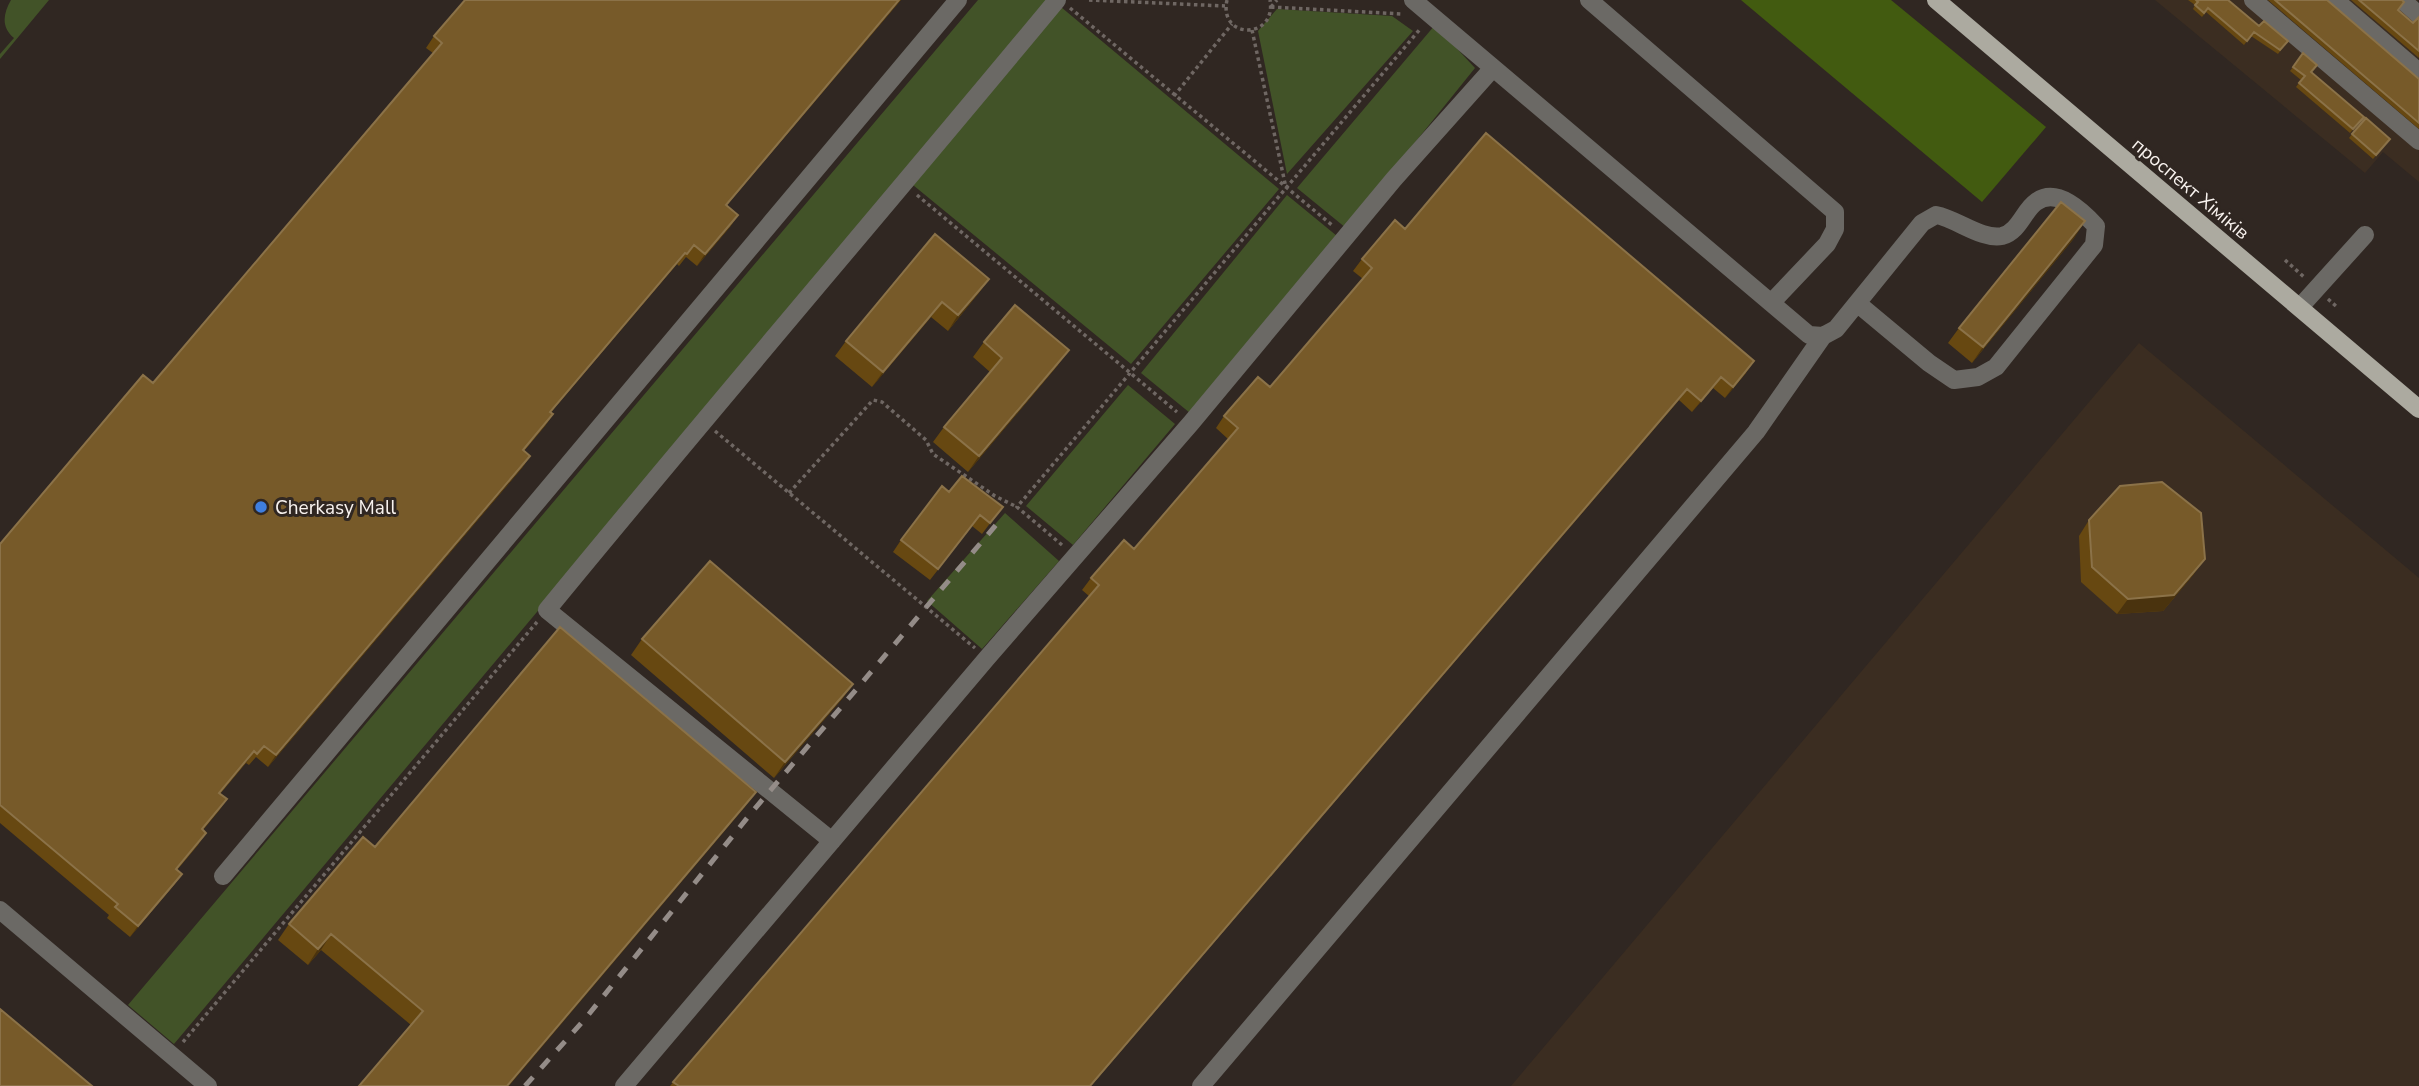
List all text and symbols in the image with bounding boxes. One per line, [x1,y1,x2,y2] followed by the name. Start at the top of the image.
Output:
[2126,132,2255,246] street label: проспект Хіміків
[275,495,397,521] place label: Cherkasy Mall
[253,499,269,515] marker: Cherkasy Mall

